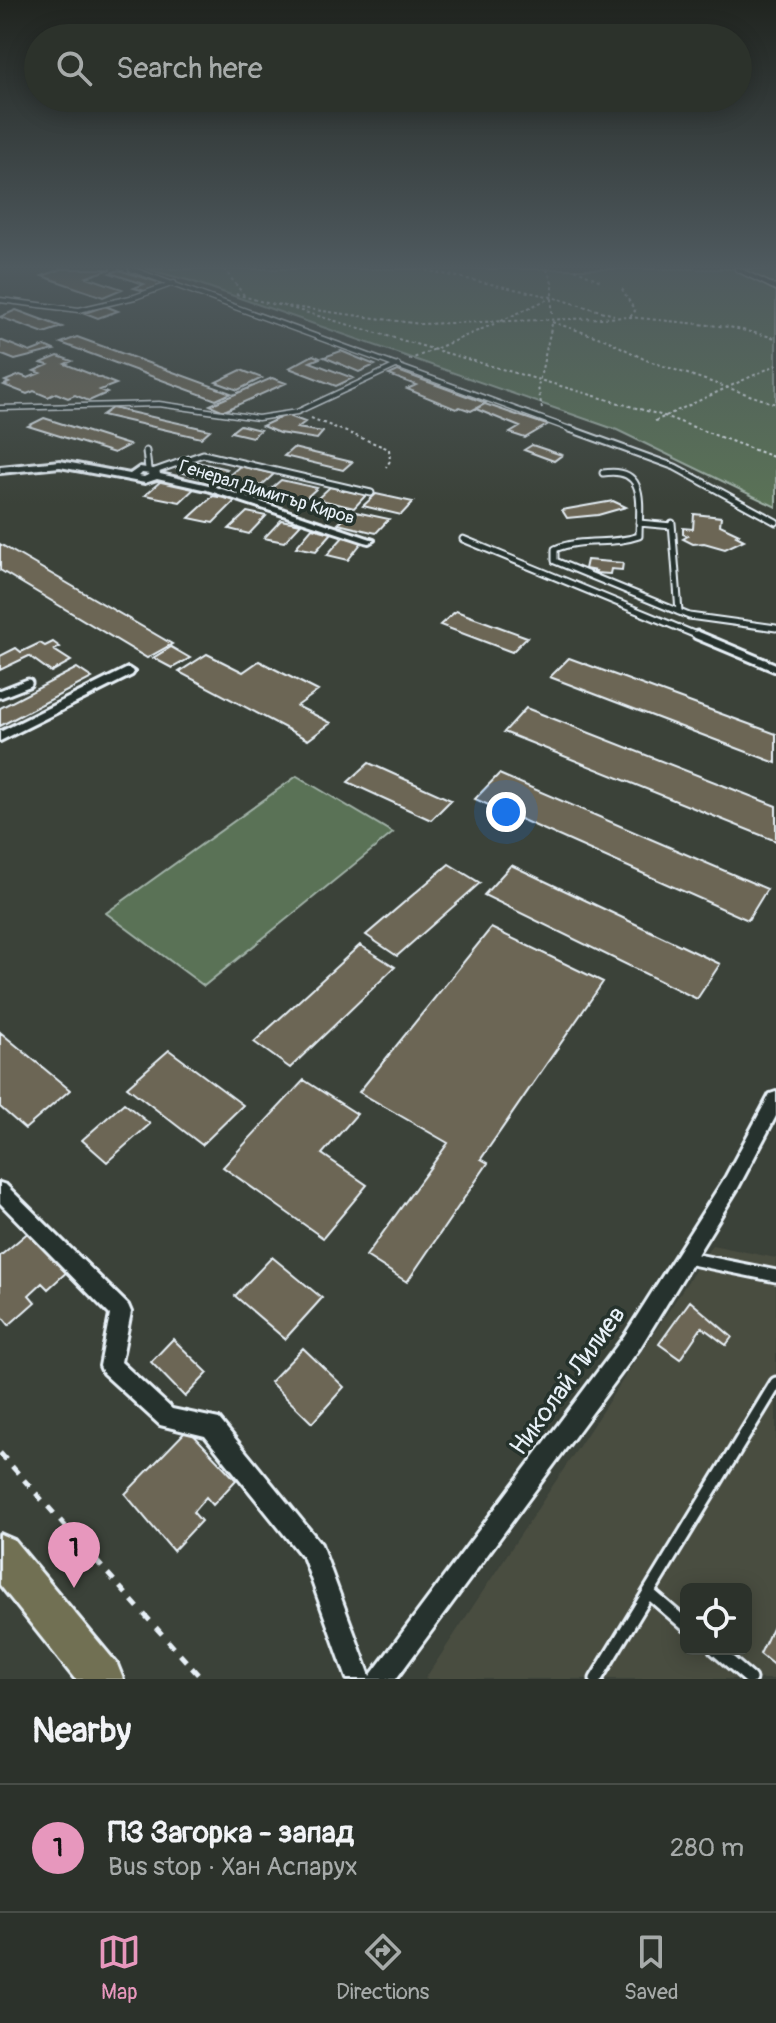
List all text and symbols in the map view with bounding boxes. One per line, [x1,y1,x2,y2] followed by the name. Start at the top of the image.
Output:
[24,24,752,112] search box
[52,46,96,90] icon: search
[116,50,263,87] text: Search here
[176,455,357,530] street label: Генерал Димитър Киров
[486,792,526,832] your location
[503,1299,633,1462] street label: Николай Лилиев
[48,1522,100,1588] pin: 1
[680,1583,752,1655] map controls
[680,1583,752,1655] button: locate
[32,1710,131,1753] text: Nearby
[108,1814,354,1851] text: ПЗ Загорка - запад
[53,1832,63,1864] text: 1
[670,1832,744,1864] text: 280 m
[108,1851,358,1883] text: Bus stop · Хан Аспарух
[97,1930,141,2006] tab: Map
[336,1930,429,2006] tab: Directions
[624,1930,679,2006] tab: Saved

